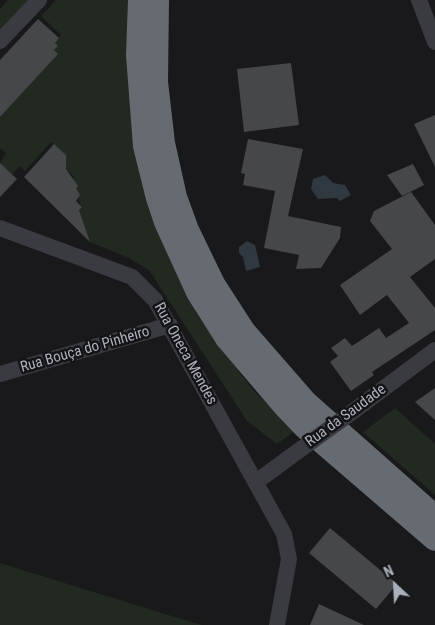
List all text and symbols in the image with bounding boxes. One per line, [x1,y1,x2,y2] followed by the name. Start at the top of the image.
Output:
[150,300,220,408] street label: Rua Oneca Mendes
[18,323,152,377] street label: Rua Bouça do Pinheiro
[302,381,390,451] street label: Rua da Saudade
[370,560,420,610] north arrow
[381,562,396,580] text: N

